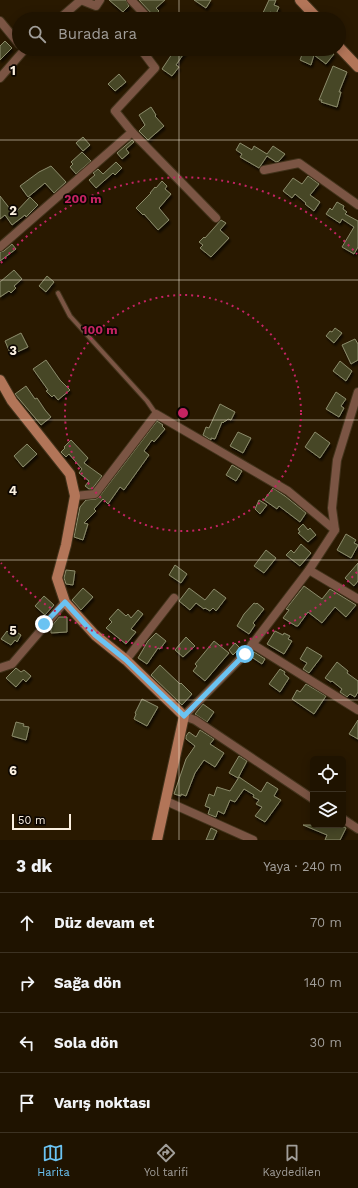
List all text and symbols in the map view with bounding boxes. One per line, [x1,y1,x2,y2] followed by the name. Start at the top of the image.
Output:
[12,12,346,56] search box
[26,23,48,45] icon: search
[58,25,137,43] text: Burada ara
[10,63,16,78] text: 1
[64,192,102,206] text: 200 m
[9,203,17,218] text: 2
[82,323,118,337] text: 100 m
[9,343,17,358] text: 3
[176,406,190,420] centre of rings
[9,483,18,498] text: 4
[35,615,53,633] route end
[9,623,17,638] text: 5
[236,645,254,663] route start
[310,756,346,828] map controls
[310,756,346,792] button: locate
[9,763,17,778] text: 6
[310,792,346,828] button: layers
[12,812,71,831] scale bar
[18,814,45,827] text: 50 m
[16,856,52,876] text: 3 dk
[263,859,342,874] text: Yaya · 240 m
[16,912,38,934] icon: ahead
[54,914,154,932] text: Düz devam et
[310,915,342,930] text: 70 m
[16,972,38,994] icon: right
[54,974,121,992] text: Sağa dön
[304,975,342,990] text: 140 m
[16,1032,38,1054] icon: left
[54,1034,118,1052] text: Sola dön
[310,1035,342,1050] text: 30 m
[16,1092,38,1114] icon: arrive
[54,1094,151,1112] text: Varış noktası
[37,1142,70,1179] tab: Harita
[144,1142,188,1179] tab: Yol tarifi
[263,1142,321,1179] tab: Kaydedilen

